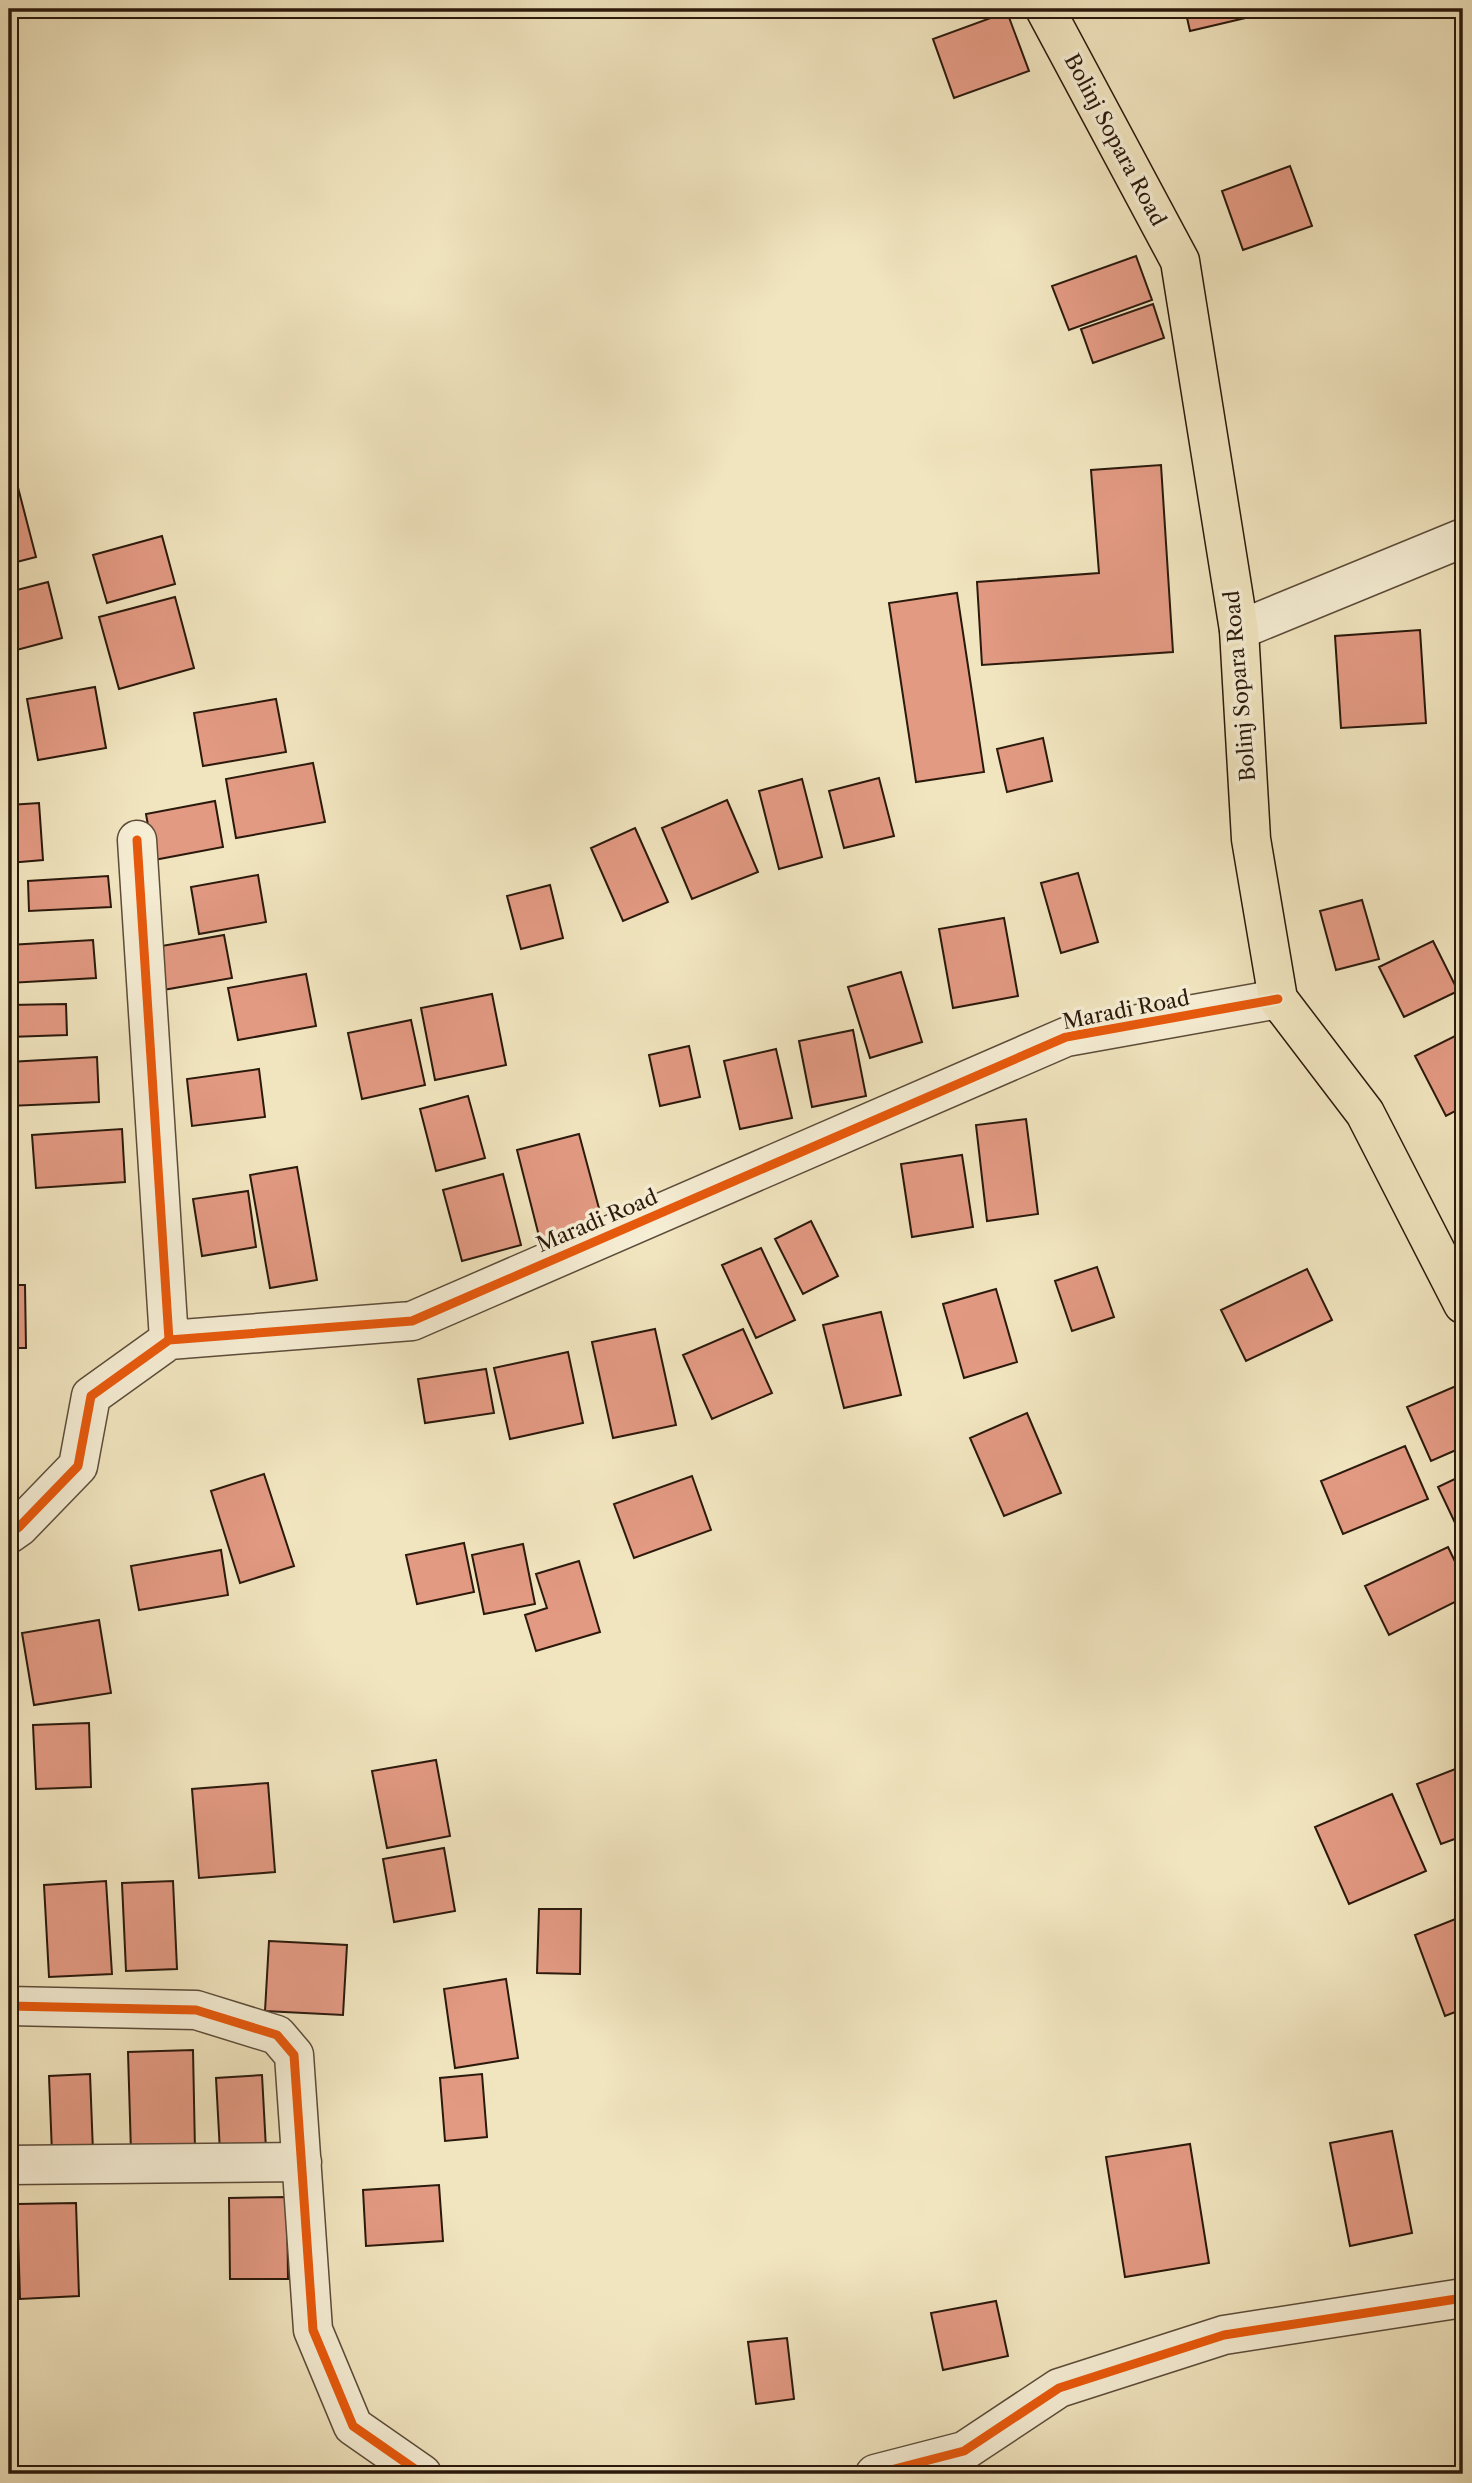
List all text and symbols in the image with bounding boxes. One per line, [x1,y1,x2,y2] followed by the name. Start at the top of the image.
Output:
[1059,49,1172,230] street label: Bolinj Sopara Road
[1219,589,1260,783] street label: Bolinj Sopara Road
[1060,985,1192,1034] street label: Maradi Road
[533,1184,661,1257] street label: Maradi Road

